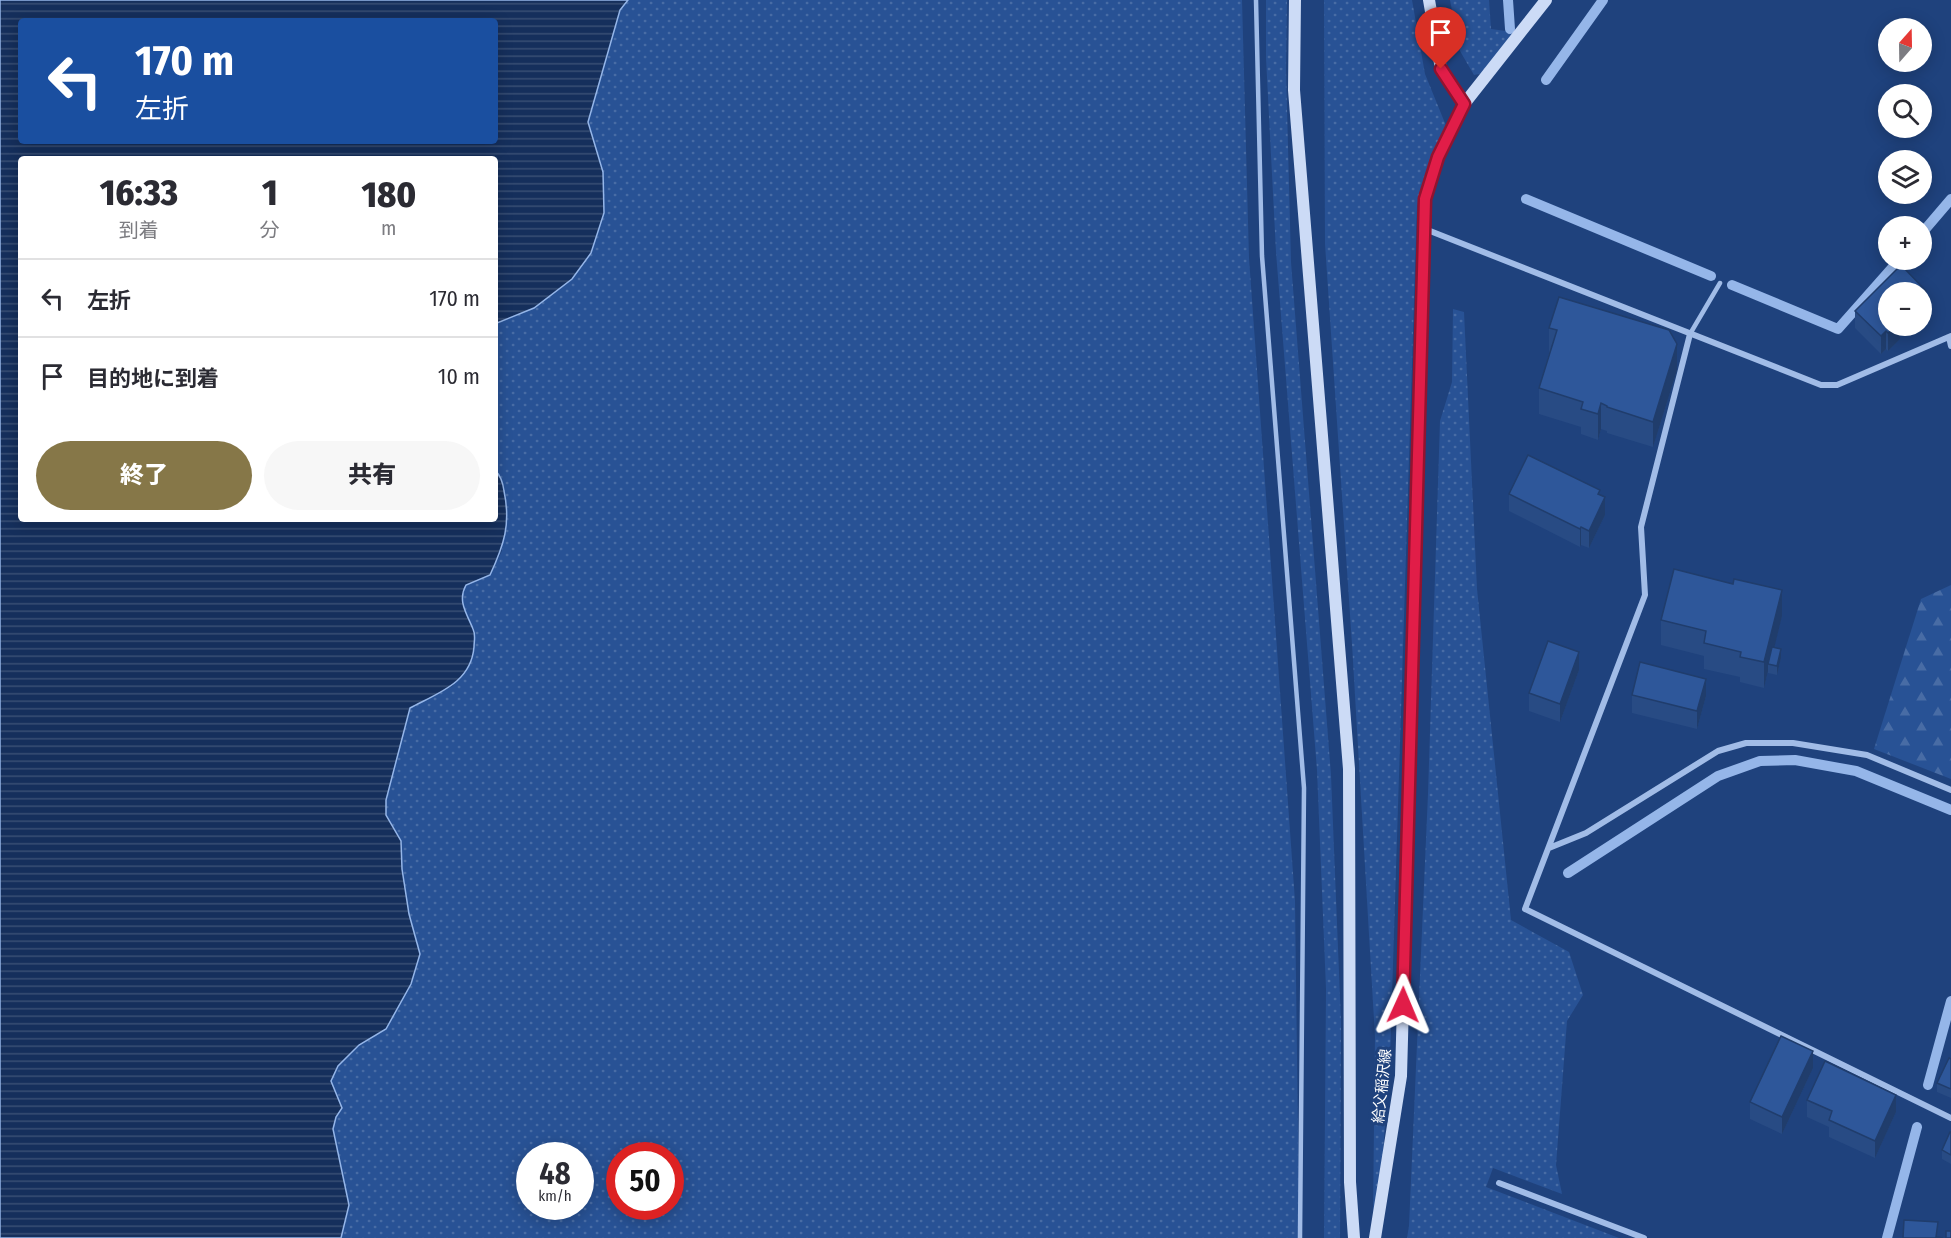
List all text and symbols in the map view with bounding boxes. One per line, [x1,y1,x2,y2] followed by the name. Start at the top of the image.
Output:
[1415,7,1466,69] pin
[1424,16,1457,49] icon: arrive
[1878,18,1932,72] north arrow
[1878,18,1932,336] map controls
[135,36,234,86] text: 170 m
[36,42,114,120] icon: left
[1878,84,1932,138] button: search
[135,93,189,125] text: 左折
[1878,150,1932,204] button: layers
[100,171,178,215] text: 16:33
[262,171,277,215] text: 1
[361,173,416,217] text: 180
[381,216,397,240] text: m
[1878,216,1932,270] button: +
[119,218,159,242] text: 到着
[260,218,280,242] text: 分
[36,282,69,315] icon: left
[1878,282,1932,336] button: −
[429,285,480,312] text: 170 m
[87,287,131,314] text: 左折
[36,360,69,393] icon: arrive
[438,363,480,390] text: 10 m
[87,365,219,392] text: 目的地に到着
[36,441,252,510] button: 終了
[264,441,480,510] button: 共有
[1371,973,1435,1037] position arrow
[1369,1048,1395,1124] street label: 給父稲沢線
[606,1142,684,1220] speed limit sign: 50
[539,1156,571,1192] text: 48
[538,1187,572,1205] text: km/h

